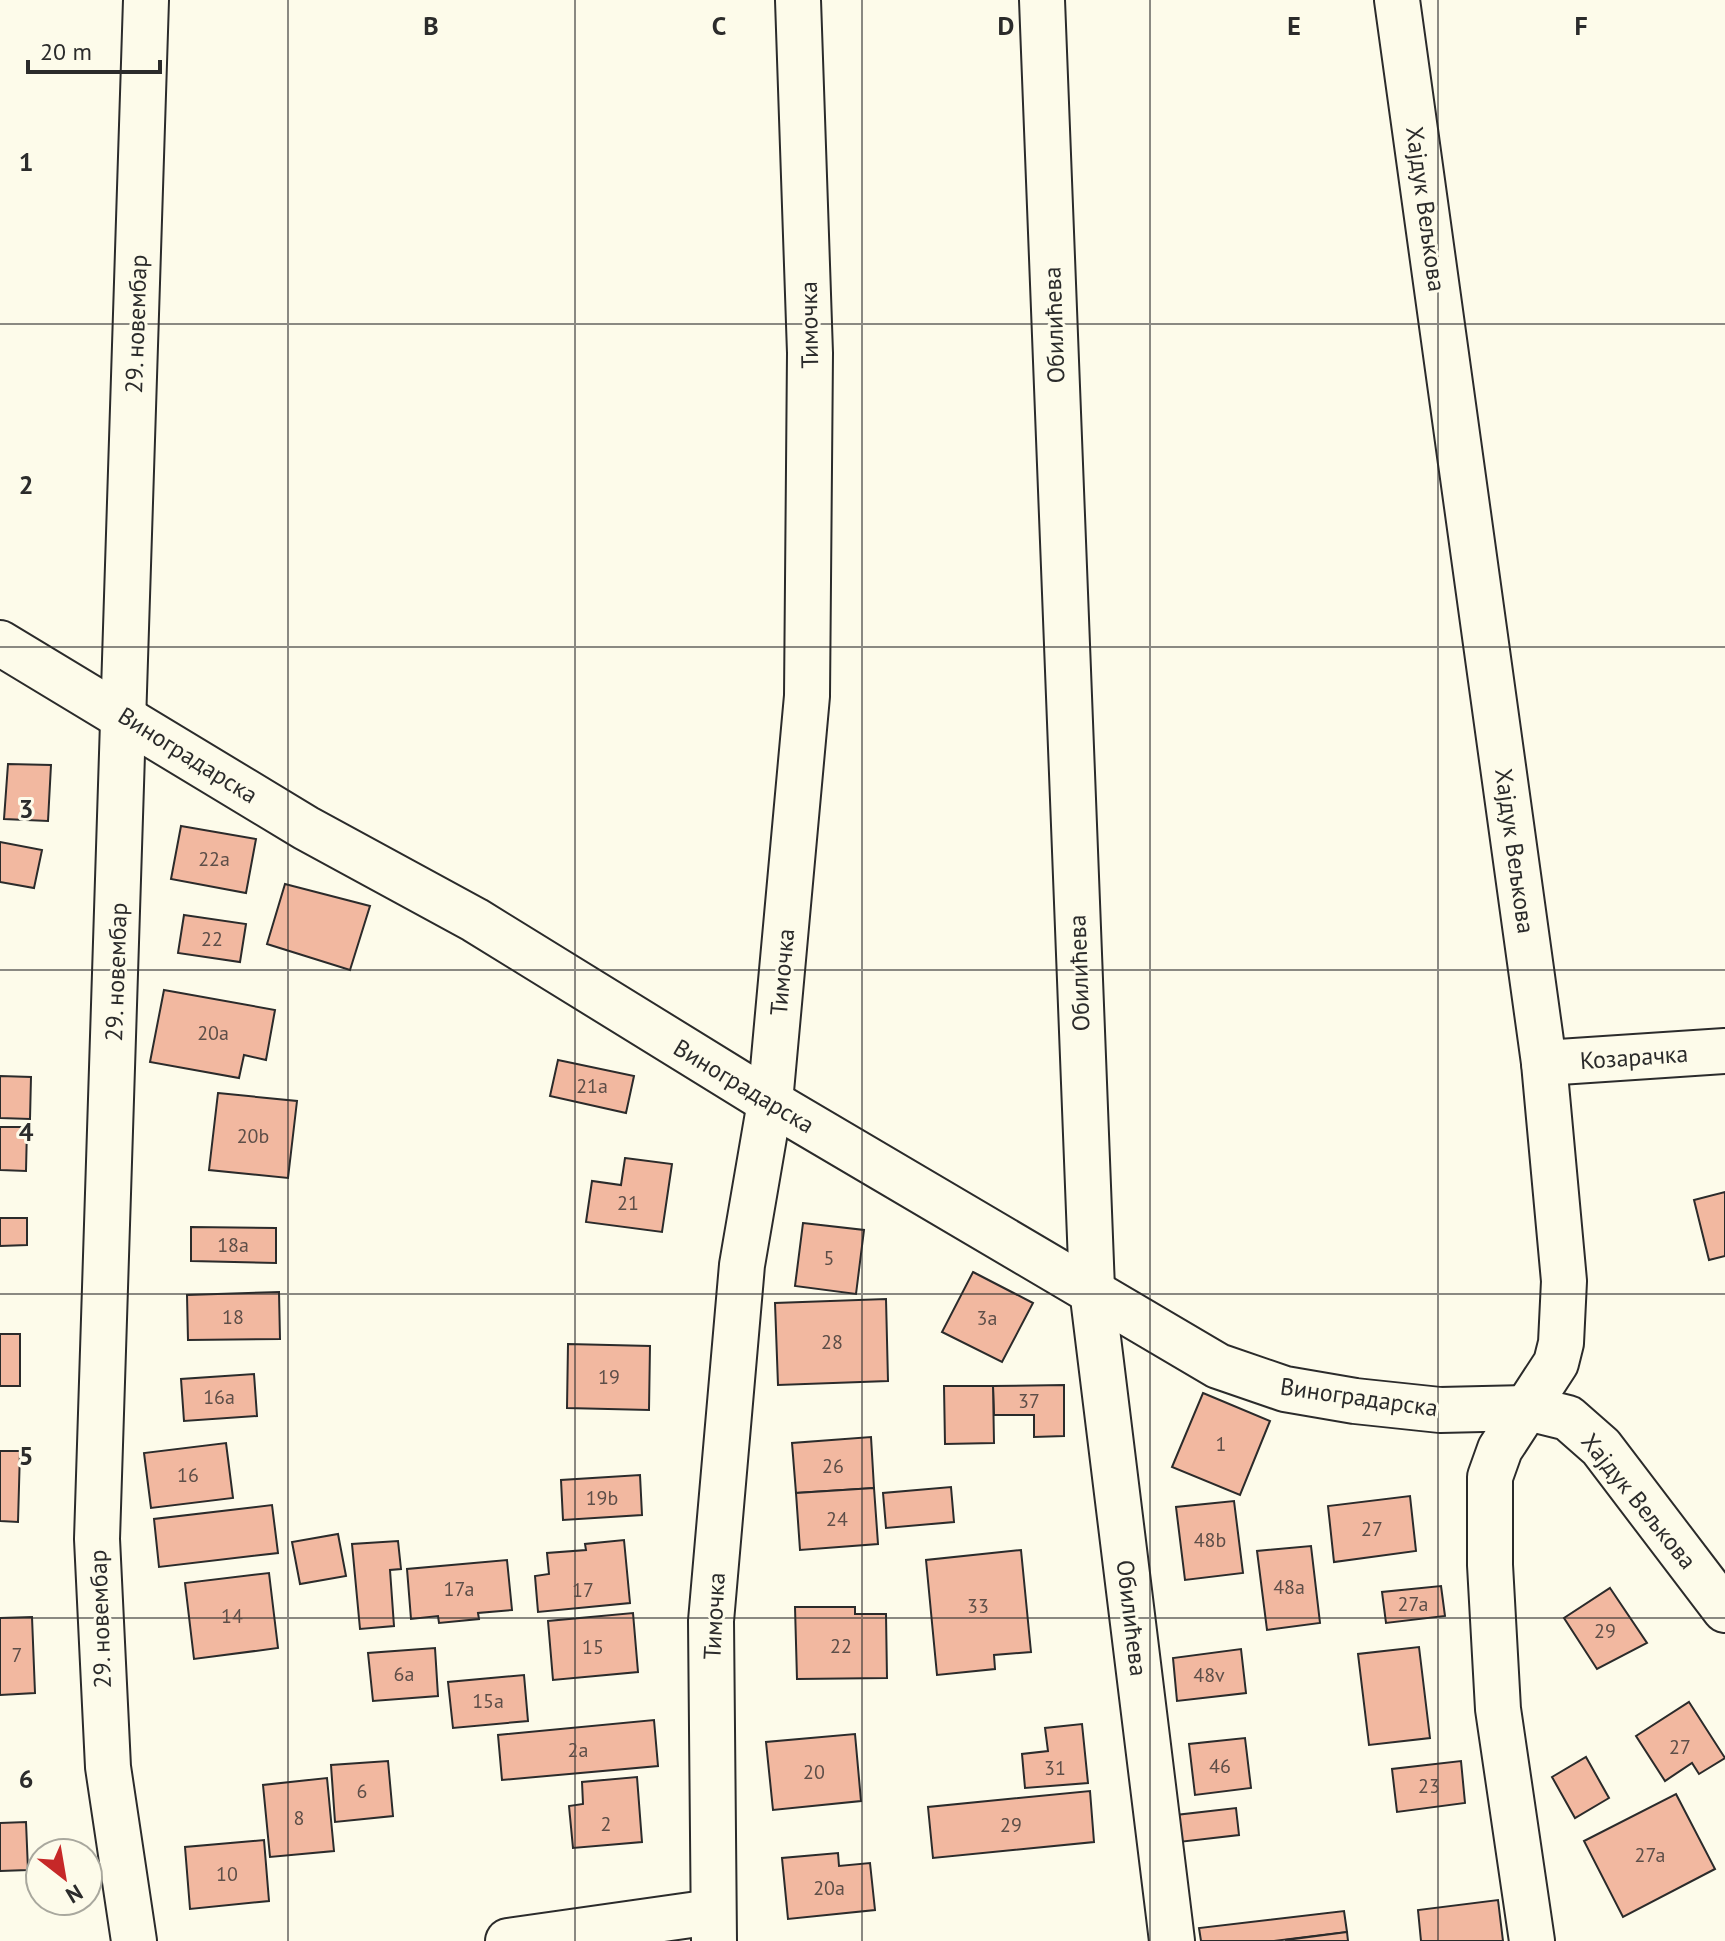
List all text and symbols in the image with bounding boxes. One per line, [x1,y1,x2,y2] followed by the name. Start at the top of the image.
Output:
[423,9,439,42] text: B
[712,9,726,42] text: C
[998,9,1014,42] text: D
[1287,9,1301,42] text: E
[1574,9,1588,42] text: F
[28,24,160,74] scale bar
[40,36,92,67] text: 20 m
[1399,124,1453,294] street label: Хајдук Вељкова
[19,145,33,178] text: 1
[118,254,154,394] street label: 29. новембар
[1036,266,1072,384] street label: Обилићева
[793,281,825,369] street label: Тимочка
[19,468,33,501] text: 2
[112,700,264,810] street label: Виноградарска
[1488,766,1542,936] street label: Хајдук Вељкова
[19,792,33,825] text: 3
[198,846,230,872] house number: 22a
[98,902,134,1042] street label: 29. новембар
[1061,914,1097,1032] street label: Обилићева
[201,926,223,952] house number: 22
[763,927,801,1017] street label: Тимочка
[197,1020,229,1046] house number: 20a
[668,1032,820,1140] street label: Виноградарска
[1579,1038,1689,1076] street label: Козарачка
[576,1073,608,1099] house number: 21a
[19,1115,34,1148] text: 4
[237,1123,269,1149] house number: 20b
[617,1190,639,1216] house number: 21
[217,1232,249,1258] house number: 18a
[824,1245,834,1271] house number: 5
[222,1304,244,1330] house number: 18
[977,1305,997,1331] house number: 3a
[821,1329,843,1355] house number: 28
[598,1364,620,1390] house number: 19
[1278,1371,1440,1423] street label: Виноградарска
[203,1384,235,1410] house number: 16a
[1018,1388,1040,1414] house number: 37
[1575,1427,1703,1575] street label: Хајдук Вељкова
[1216,1431,1226,1457] house number: 1
[19,1439,33,1472] text: 5
[822,1453,844,1479] house number: 26
[177,1462,199,1488] house number: 16
[586,1485,618,1511] house number: 19b
[826,1506,848,1532] house number: 24
[1361,1516,1383,1542] house number: 27
[1194,1527,1226,1553] house number: 48b
[82,1549,118,1689] street label: 29. новембар
[1109,1558,1155,1678] street label: Обилићева
[696,1572,732,1660] street label: Тимочка
[1273,1574,1305,1600] house number: 48a
[444,1576,474,1602] house number: 17a
[572,1577,594,1603] house number: 17
[1398,1591,1428,1617] house number: 27a
[967,1593,989,1619] house number: 33
[221,1603,243,1629] house number: 14
[1594,1618,1616,1644] house number: 29
[830,1633,852,1659] house number: 22
[582,1634,604,1660] house number: 15
[12,1642,22,1668] house number: 7
[394,1661,414,1687] house number: 6a
[1193,1662,1225,1688] house number: 48v
[472,1688,504,1714] house number: 15a
[1669,1734,1691,1760] house number: 27
[568,1737,588,1763] house number: 2a
[1209,1753,1231,1779] house number: 46
[1044,1755,1066,1781] house number: 31
[803,1759,825,1785] house number: 20
[19,1762,33,1795] text: 6
[1418,1773,1440,1799] house number: 23
[357,1778,367,1804] house number: 6
[294,1805,304,1831] house number: 8
[601,1811,611,1837] house number: 2
[1000,1812,1022,1838] house number: 29
[24,1837,104,1917] north arrow
[1635,1842,1665,1868] house number: 27a
[216,1861,238,1887] house number: 10
[813,1875,845,1901] house number: 20a
[61,1878,88,1910] text: N

